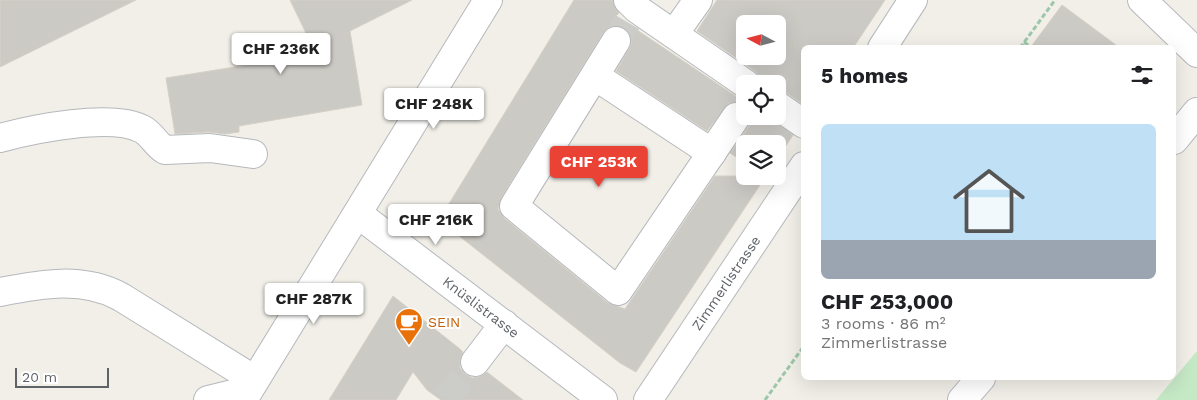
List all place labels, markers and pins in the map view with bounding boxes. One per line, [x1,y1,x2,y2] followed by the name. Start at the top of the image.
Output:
[229,32,333,75] pin: CHF 236K
[382,88,486,130] pin: CHF 248K
[547,146,651,188] pin: CHF 253K
[384,204,488,246] pin: CHF 216K
[262,282,366,325] pin: CHF 287K
[394,307,424,346] cafe icon: SEIN
[428,314,460,330] place label: SEIN

